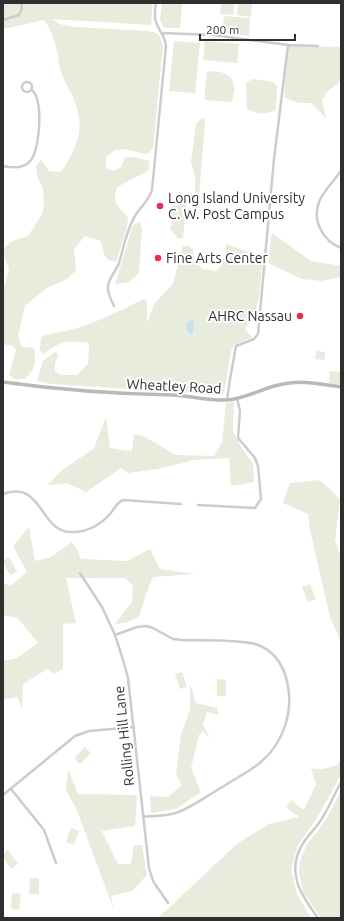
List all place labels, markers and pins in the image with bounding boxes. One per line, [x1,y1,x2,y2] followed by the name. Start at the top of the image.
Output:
[168,190,305,222] place label: Long Island University C. W. Post Campus
[155,201,165,211] marker: Long Island University C. W. Post Campus
[166,250,268,266] place label: Fine Arts Center
[153,253,163,263] marker: Fine Arts Center
[208,308,292,324] place label: AHRC Nassau
[295,311,305,321] marker: AHRC Nassau

